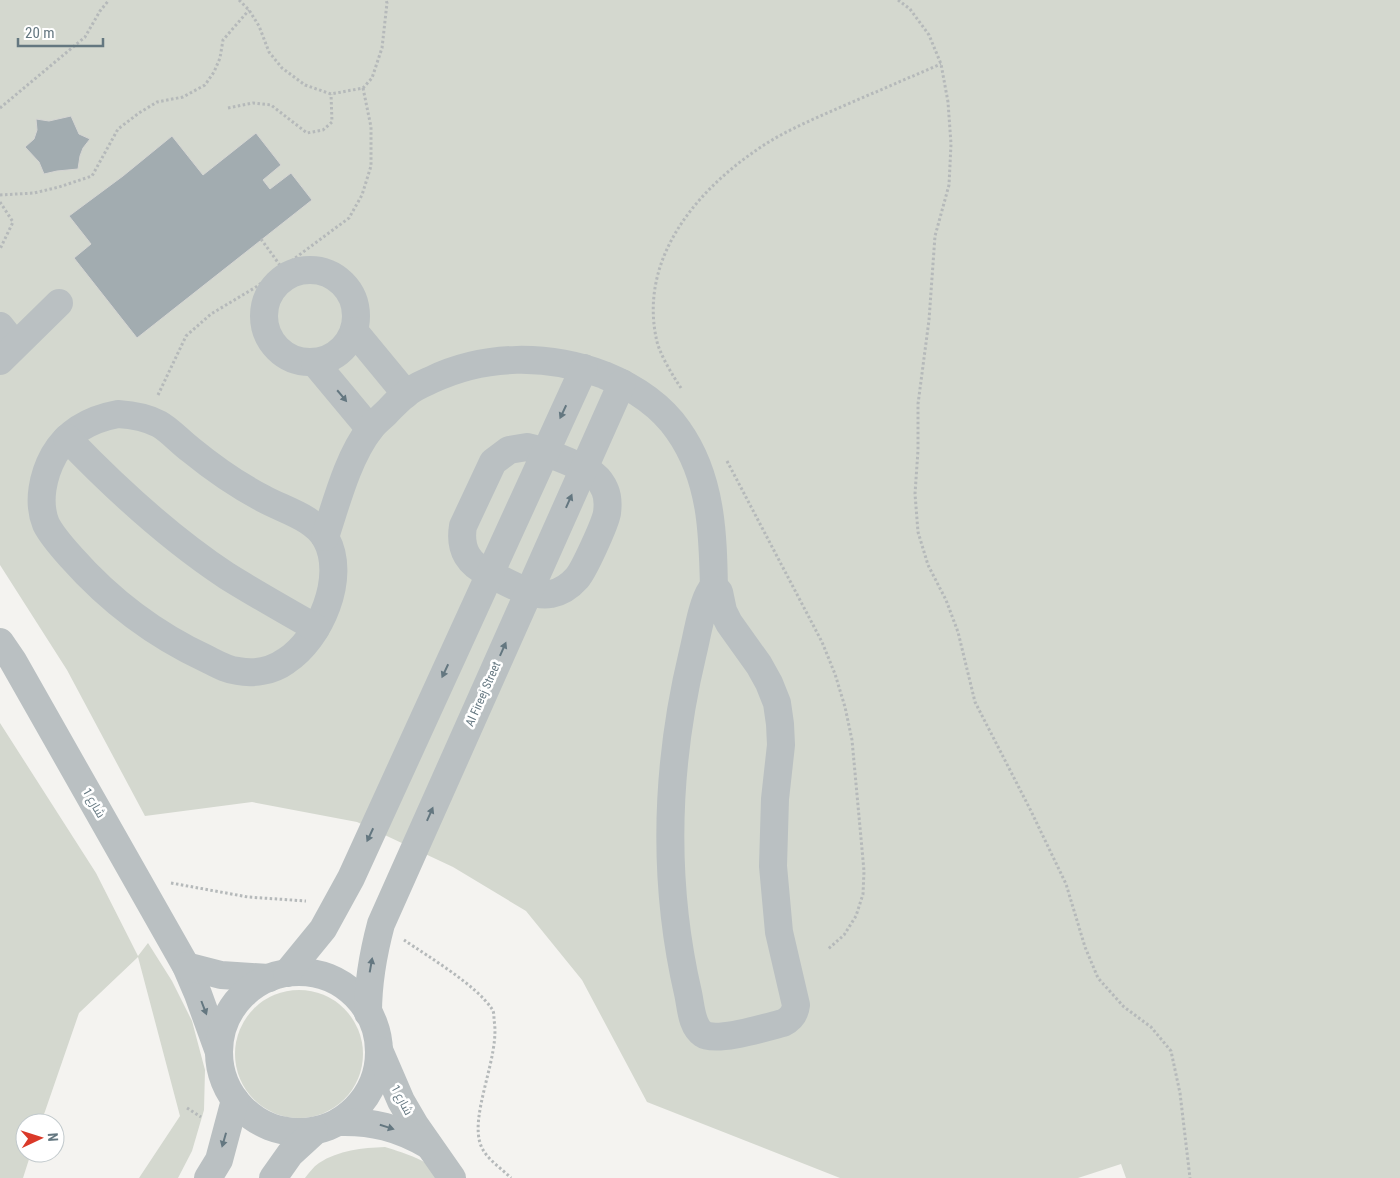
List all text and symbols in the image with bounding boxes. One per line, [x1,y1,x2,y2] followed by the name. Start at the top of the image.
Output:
[18,15,102,47] scale bar
[25,24,55,42] text: 20 m
[337,389,348,402] one-way arrow
[559,405,567,419] one-way arrow
[566,494,574,508] one-way arrow
[500,642,508,656] one-way arrow
[463,659,504,729] street label: Al Fireej Street
[440,664,448,678] one-way arrow
[79,786,108,821] street label: شارع 1
[426,807,434,821] one-way arrow
[365,828,373,842] one-way arrow
[368,956,376,972] one-way arrow
[200,1001,208,1016] one-way arrow
[387,1083,416,1118] street label: شارع 1
[15,1113,65,1163] north arrow
[380,1123,395,1131] one-way arrow
[45,1132,61,1142] text: N
[220,1133,228,1148] one-way arrow

